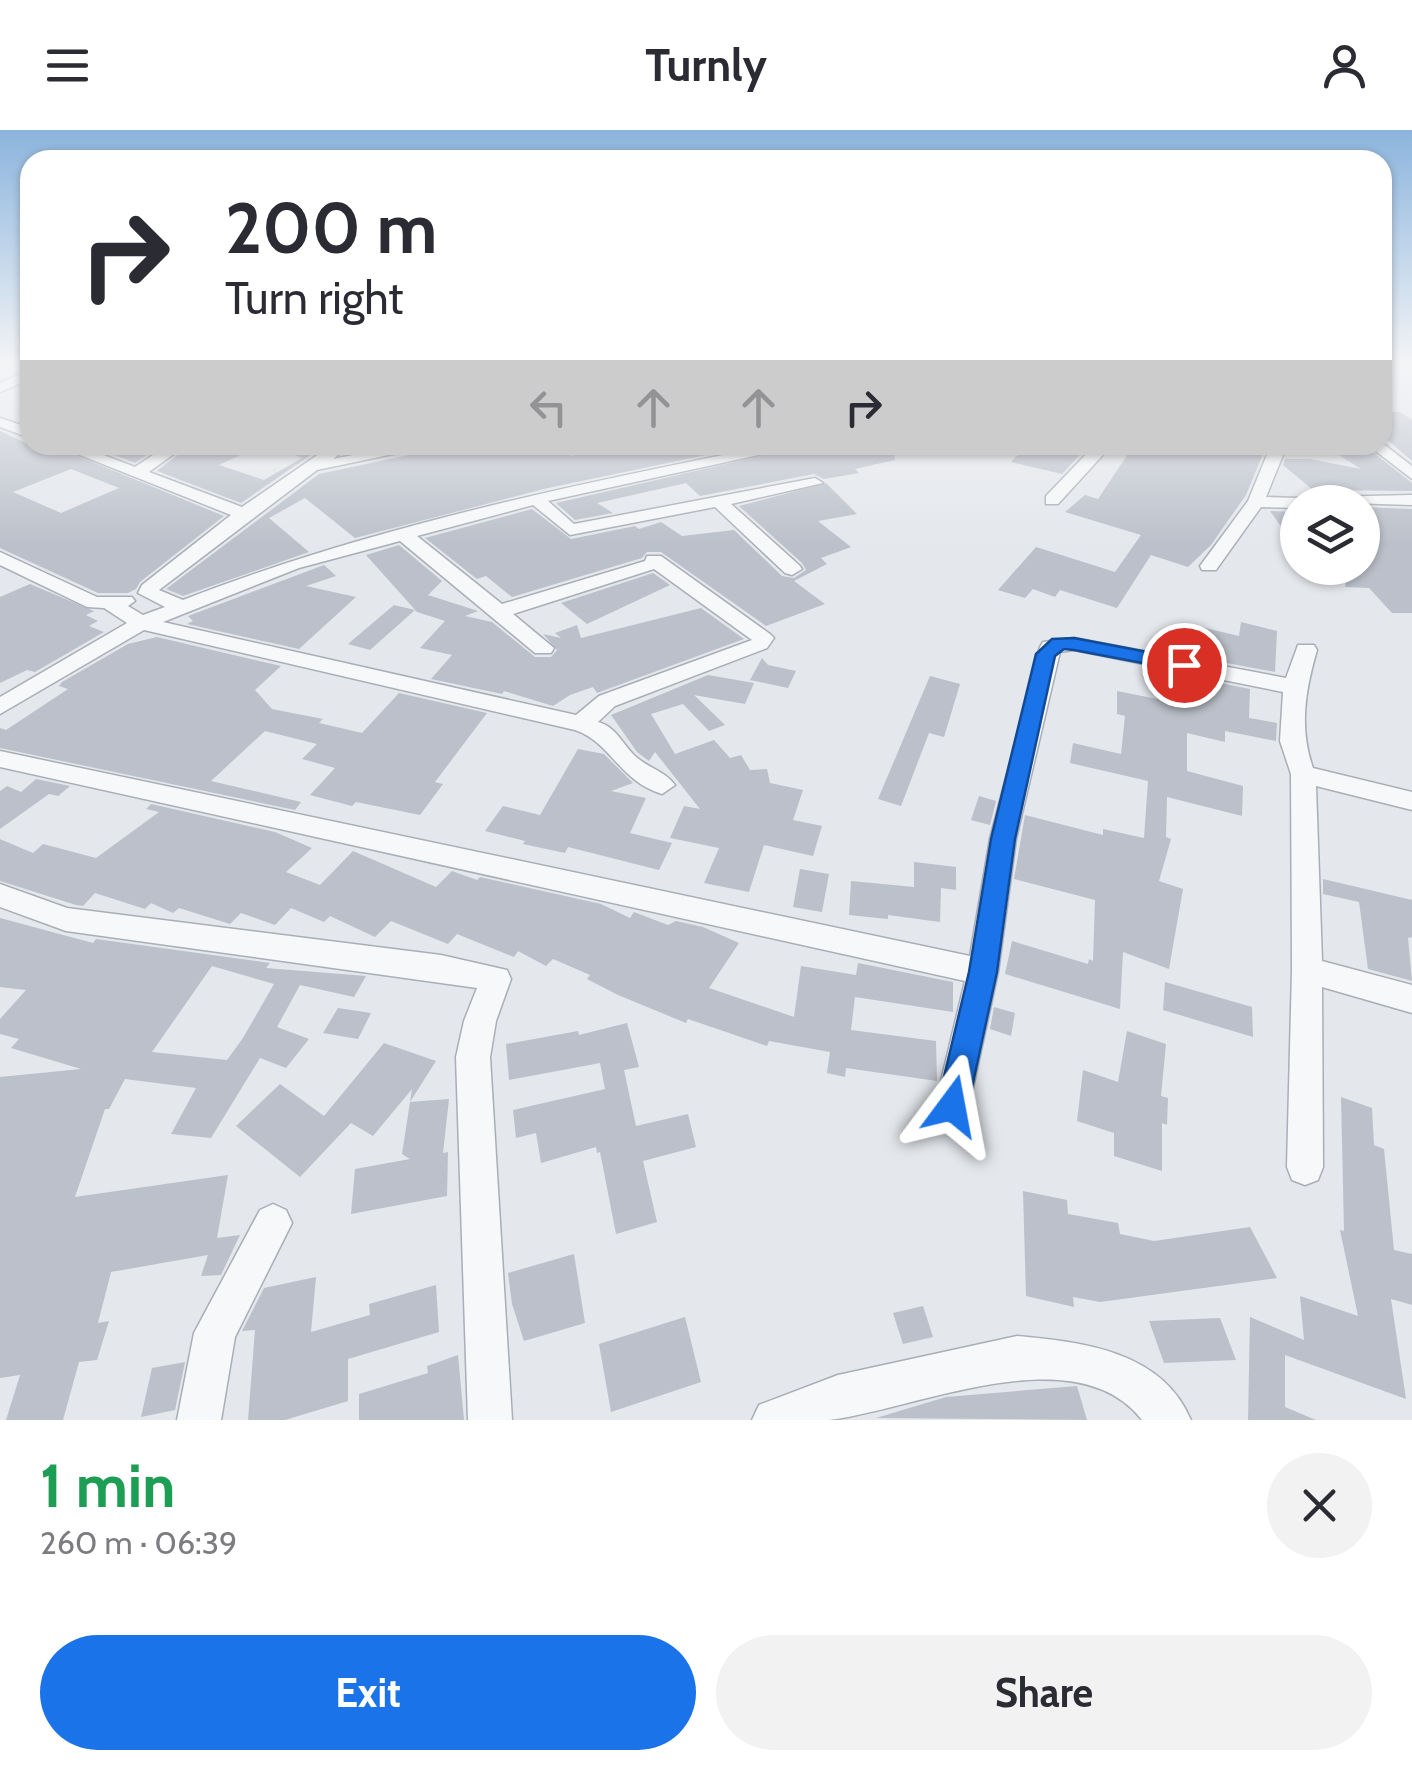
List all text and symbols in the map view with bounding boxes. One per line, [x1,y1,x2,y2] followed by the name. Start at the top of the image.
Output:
[40,38,95,93] icon: menu
[645,38,767,92] text: Turnly
[1317,38,1372,93] icon: person
[225,185,437,271] text: 200 m
[60,190,190,320] icon: right
[225,271,404,325] text: Turn right
[521,380,576,435] icon: left
[626,380,681,435] icon: ahead
[731,380,786,435] icon: ahead
[836,380,891,435] icon: right
[1280,485,1380,585] map controls
[1280,485,1380,585] button: layers
[1142,623,1227,708] pin
[1157,638,1212,693] icon: arrive
[900,1054,1004,1158] position arrow
[40,1449,175,1522] text: 1 min
[1267,1453,1372,1558] button: close
[40,1523,237,1562] text: 260 m · 06:39
[40,1635,696,1750] button: Exit
[716,1635,1372,1750] button: Share

